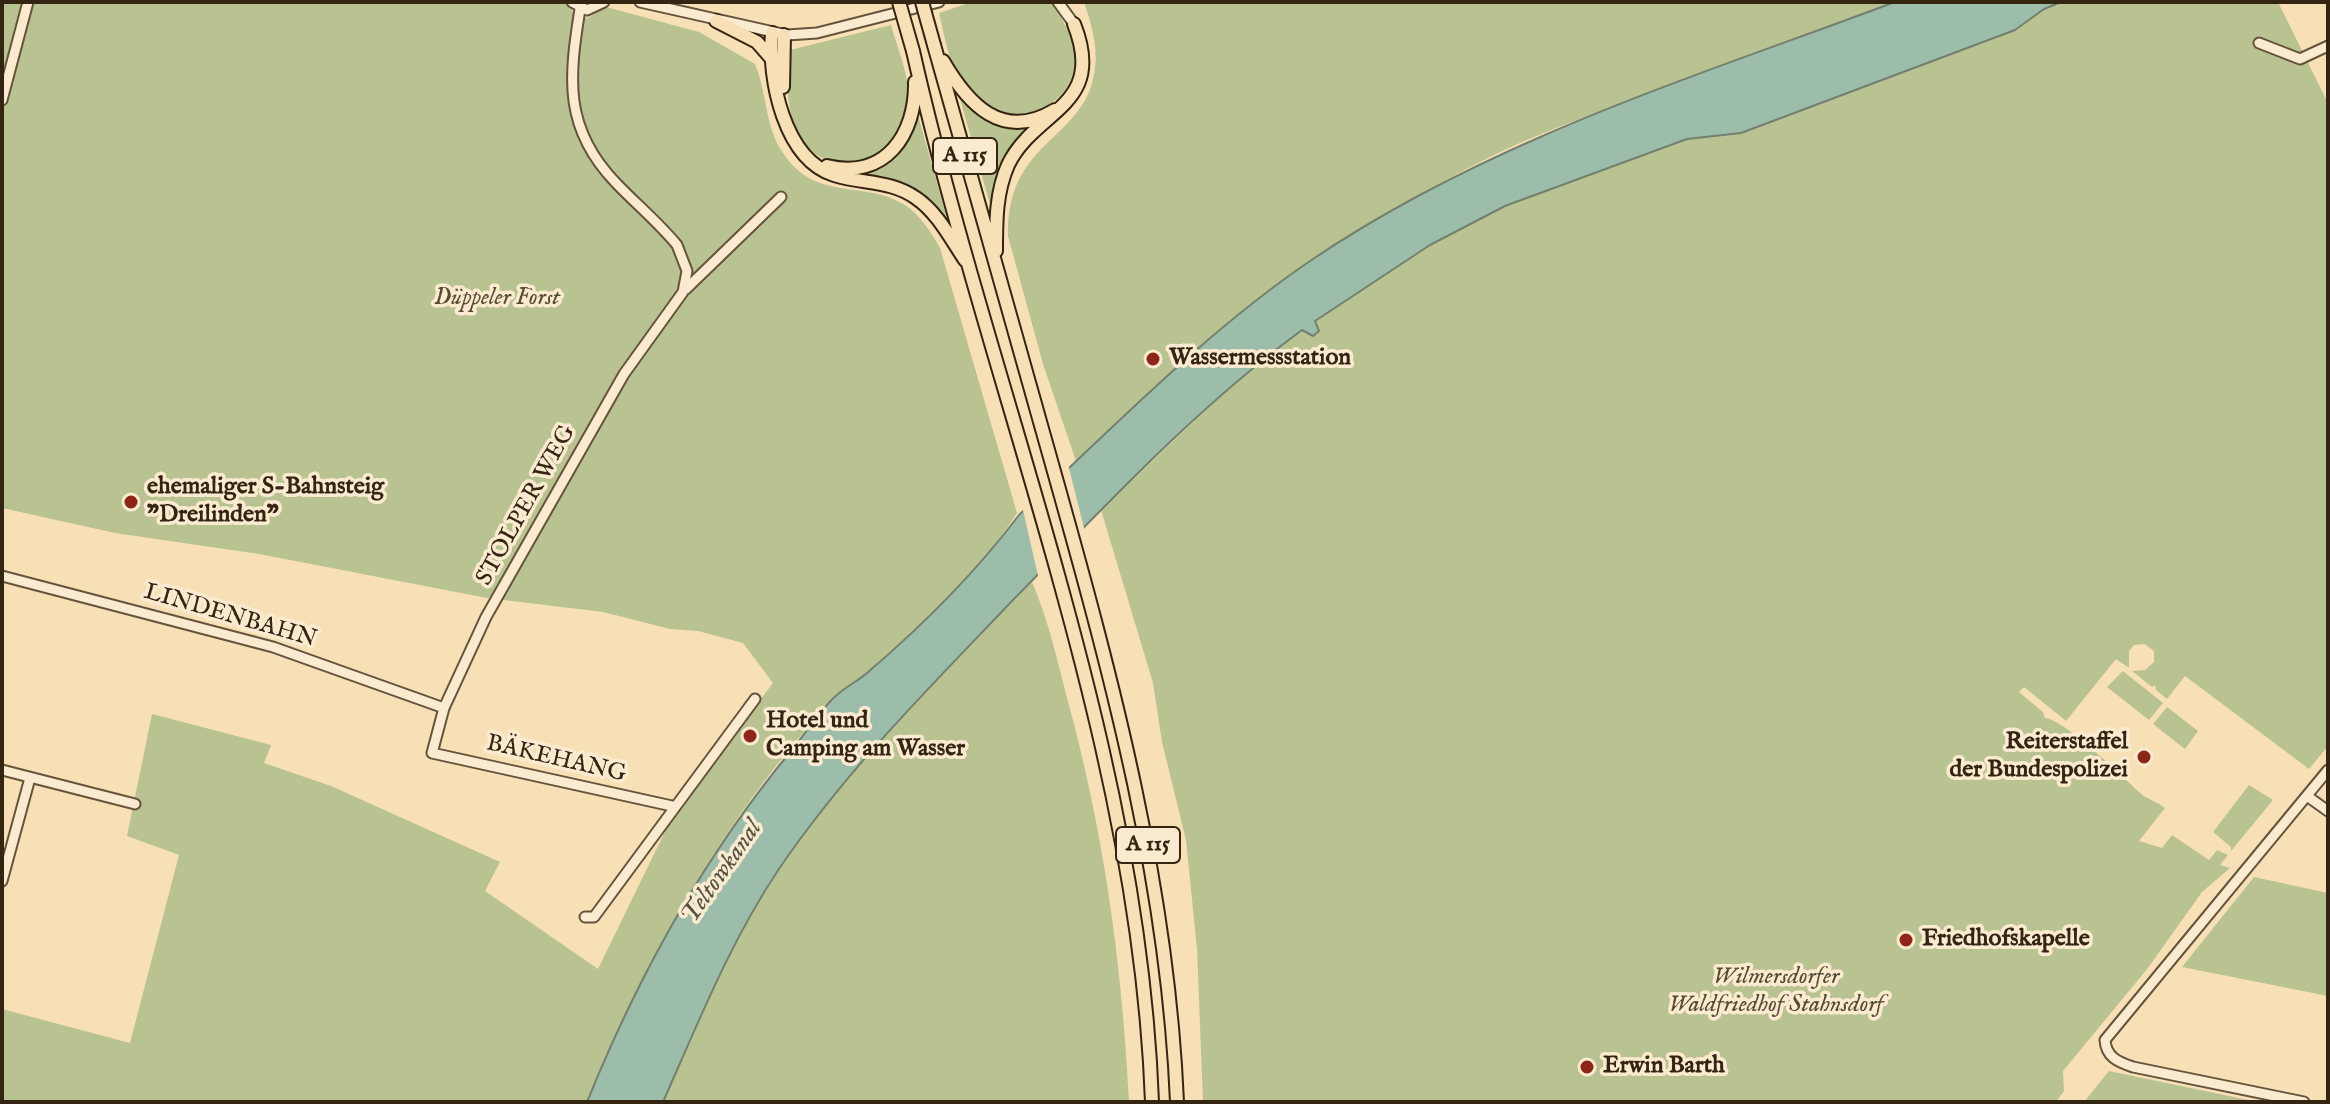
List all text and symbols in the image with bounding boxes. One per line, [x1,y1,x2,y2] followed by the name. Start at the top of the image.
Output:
[933,138,997,174] road number: A 115
[434,285,560,313] park label: Düppeler Forst
[1169,345,1351,373] place label: Wassermessstation
[1144,350,1162,368] marker: Wassermessstation
[471,421,583,591] street label: STOLPER WEG
[147,474,384,530] place label: ehemaliger S-Bahnsteig "Dreilinden"
[122,493,140,511] marker: ehemaliger S-Bahnsteig "Dreilinden"
[140,579,320,655] street label: LINDENBAHN
[766,708,965,764] place label: Hotel und Camping am Wasser
[741,727,759,745] marker: Hotel und Camping am Wasser
[1949,729,2128,785] place label: Reiterstaffel der Bundespolizei
[483,730,629,790] street label: BÄKEHANG
[2135,748,2153,766] marker: Reiterstaffel der Bundespolizei
[676,815,770,931] water label: Teltowkanal
[1116,827,1180,863] road number: A 115
[1922,926,2090,954] place label: Friedhofskapelle
[1897,931,1915,949] marker: Friedhofskapelle
[1668,964,1884,1020] park label: Wilmersdorfer Waldfriedhof Stahnsdorf
[1603,1053,1725,1081] place label: Erwin Barth
[1578,1058,1596,1076] marker: Erwin Barth

